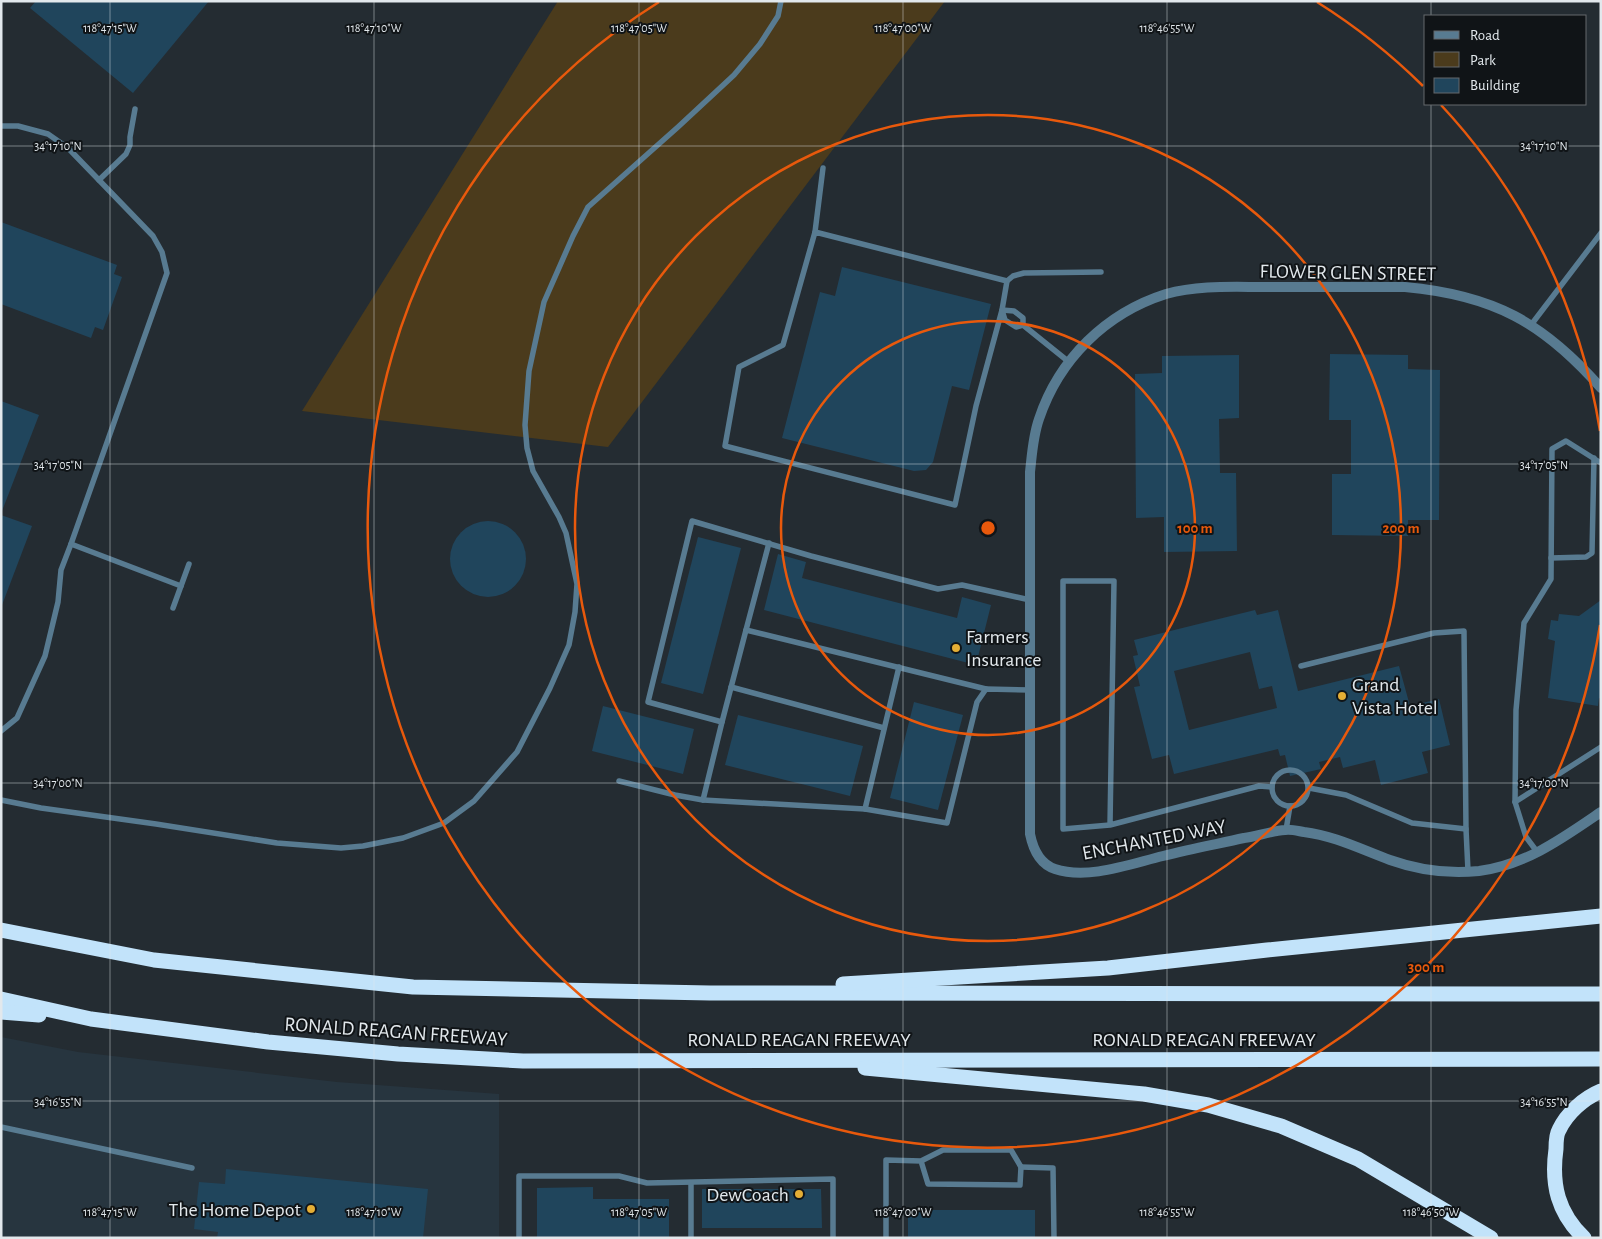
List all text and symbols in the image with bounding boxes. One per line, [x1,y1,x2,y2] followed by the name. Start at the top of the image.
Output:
[1424,15,1587,105] legend
[83,22,137,34] text: 118°47'15"W
[347,22,402,34] text: 118°47'10"W
[611,22,667,34] text: 118°47'05"W
[874,22,932,34] text: 118°47'00"W
[1139,22,1195,34] text: 118°46'55"W
[1470,28,1500,43] text: Road
[1470,53,1496,68] text: Park
[1470,78,1520,93] text: Building
[34,140,82,152] text: 34°17'10"N
[1520,140,1568,152] text: 34°17'10"N
[1260,261,1437,285] street label: FLOWER GLEN STREET
[34,459,82,471] text: 34°17'05"N
[1520,459,1568,471] text: 34°17'05"N
[979,519,997,537] centre of rings
[1177,521,1213,536] text: 100 m
[1382,521,1420,536] text: 200 m
[966,627,1041,670] place label: Farmers Insurance
[950,642,962,654] marker: Farmers Insurance
[1352,675,1438,718] place label: Grand Vista Hotel
[1336,690,1348,702] marker: Grand Vista Hotel
[33,777,83,789] text: 34°17'00"N
[1519,777,1569,789] text: 34°17'00"N
[1081,816,1228,864] street label: ENCHANTED WAY
[1408,960,1444,975] text: 300 m
[284,1014,509,1050] street label: RONALD REAGAN FREEWAY
[687,1030,911,1050] street label: RONALD REAGAN FREEWAY
[1092,1030,1316,1050] street label: RONALD REAGAN FREEWAY
[34,1096,82,1108] text: 34°16'55"N
[1520,1096,1568,1108] text: 34°16'55"N
[706,1185,789,1205] place label: DewCoach
[793,1188,805,1200] marker: DewCoach
[169,1200,302,1220] place label: The Home Depot
[305,1203,317,1215] marker: The Home Depot
[83,1206,137,1218] text: 118°47'15"W
[347,1206,402,1218] text: 118°47'10"W
[611,1206,667,1218] text: 118°47'05"W
[874,1206,932,1218] text: 118°47'00"W
[1139,1206,1195,1218] text: 118°46'55"W
[1403,1206,1460,1218] text: 118°46'50"W

